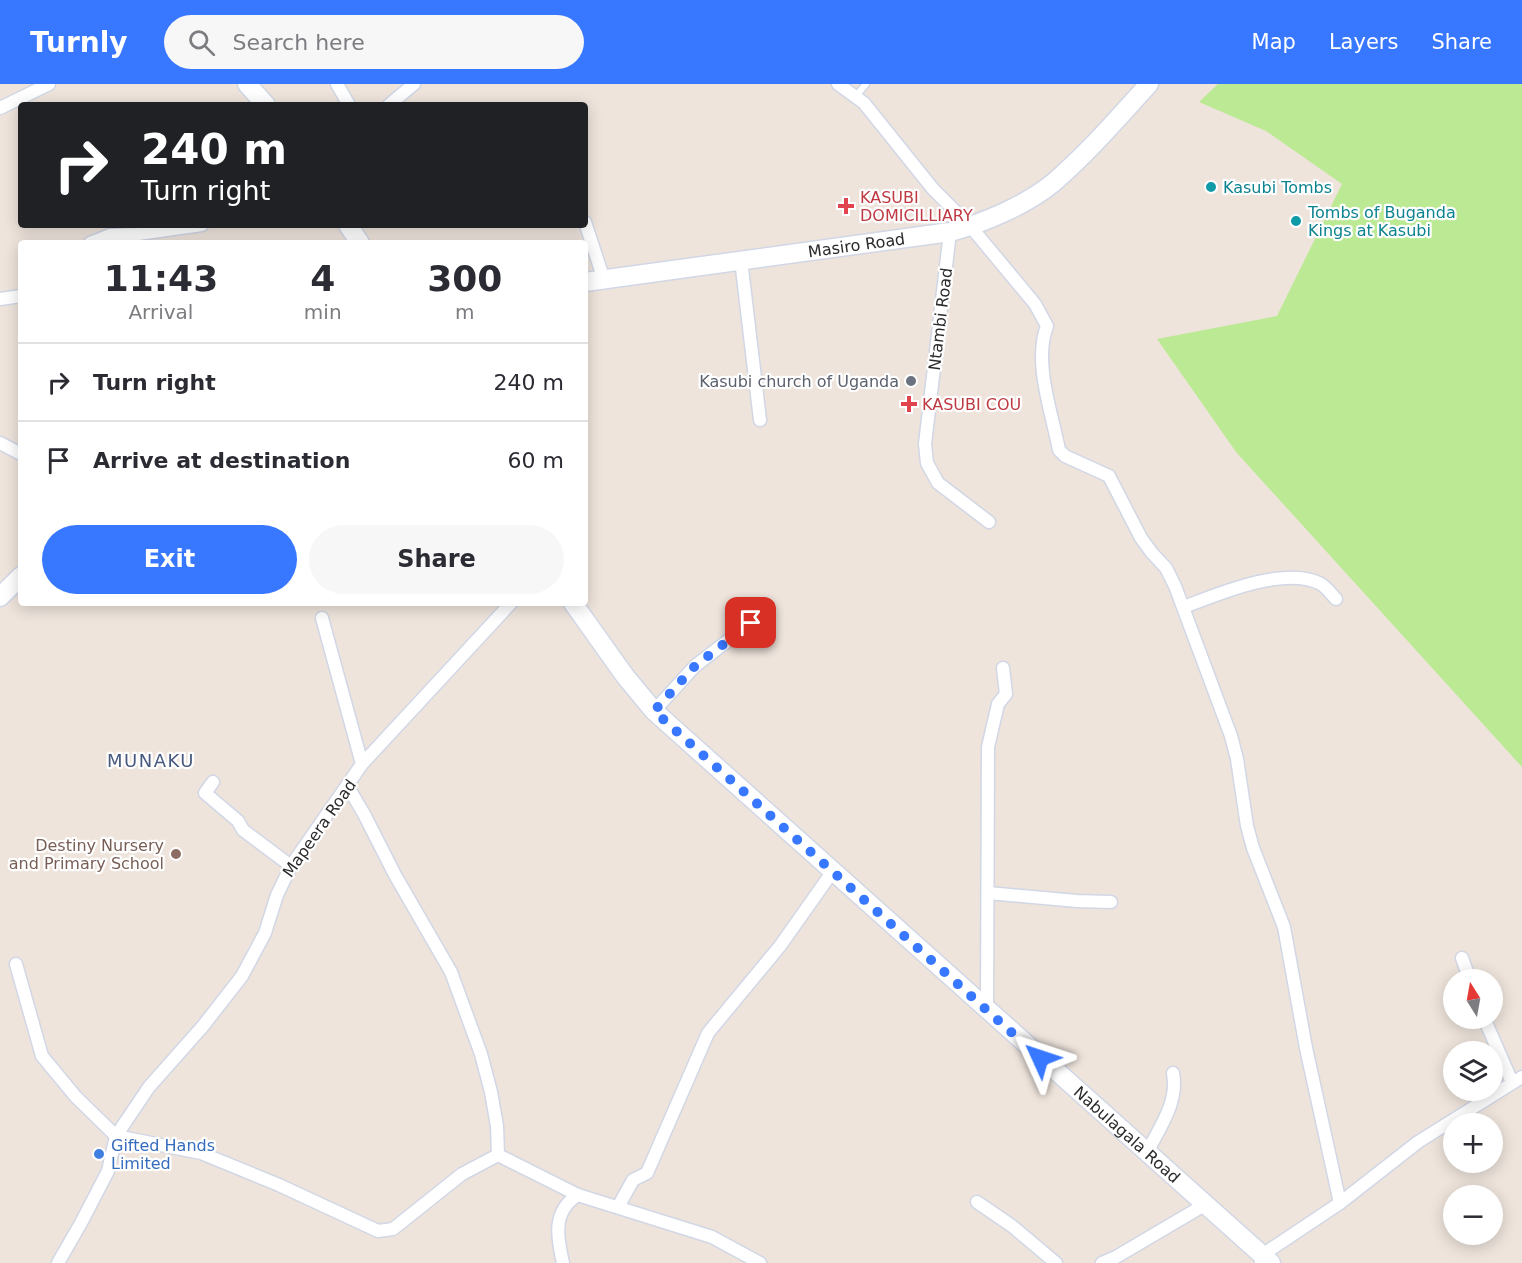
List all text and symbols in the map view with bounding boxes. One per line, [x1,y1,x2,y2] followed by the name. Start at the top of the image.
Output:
[164,15,584,69] search box
[30,26,128,59] text: Turnly
[185,26,218,59] icon: search
[233,30,365,55] text: Search here
[1252,30,1296,54] text: Map
[1329,30,1398,54] text: Layers
[1431,30,1492,54] text: Share
[141,125,287,174] text: 240 m
[42,126,120,204] icon: right
[141,175,270,206] text: Turn right
[1223,178,1332,197] place label: Kasubi Tombs
[1204,180,1218,194] marker: Kasubi Tombs
[860,188,973,225] place label: KASUBI DOMICILLIARY
[837,197,855,215] marker: KASUBI DOMICILLIARY
[1307,203,1456,240] place label: Tombs of Buganda Kings at Kasubi
[1289,214,1303,228] marker: Tombs of Buganda Kings at Kasubi
[807,229,906,261] street label: Masiro Road
[104,258,218,299] text: 11:43
[310,258,335,299] text: 4
[427,258,502,299] text: 300
[925,267,956,372] street label: Ntambi Road
[128,300,193,324] text: Arrival
[304,300,342,324] text: min
[455,300,475,324] text: m
[42,366,75,399] icon: right
[93,370,216,395] text: Turn right
[494,370,564,395] text: 240 m
[699,372,899,391] place label: Kasubi church of Uganda
[904,374,918,388] marker: Kasubi church of Uganda
[900,395,918,413] marker: KASUBI COU
[922,395,1021,414] place label: KASUBI COU
[42,444,75,477] icon: arrive
[93,448,350,473] text: Arrive at destination
[508,448,564,473] text: 60 m
[42,525,297,594] button: Exit
[309,525,564,594] button: Share
[725,597,776,648] pin
[734,606,767,639] icon: arrive
[107,750,195,771] district label: MUNAKU
[279,776,360,881] street label: Mapeera Road
[9,836,164,873] place label: Destiny Nursery and Primary School
[169,847,183,861] marker: Destiny Nursery and Primary School
[1443,969,1503,1029] north arrow
[1443,969,1503,1245] map controls
[1008,1026,1072,1090] position arrow
[1443,1041,1503,1101] button: layers
[1070,1082,1184,1187] street label: Nabulagala Road
[1443,1113,1503,1173] button: +
[111,1136,215,1173] place label: Gifted Hands Limited
[92,1147,106,1161] marker: Gifted Hands Limited
[1443,1185,1503,1245] button: −

